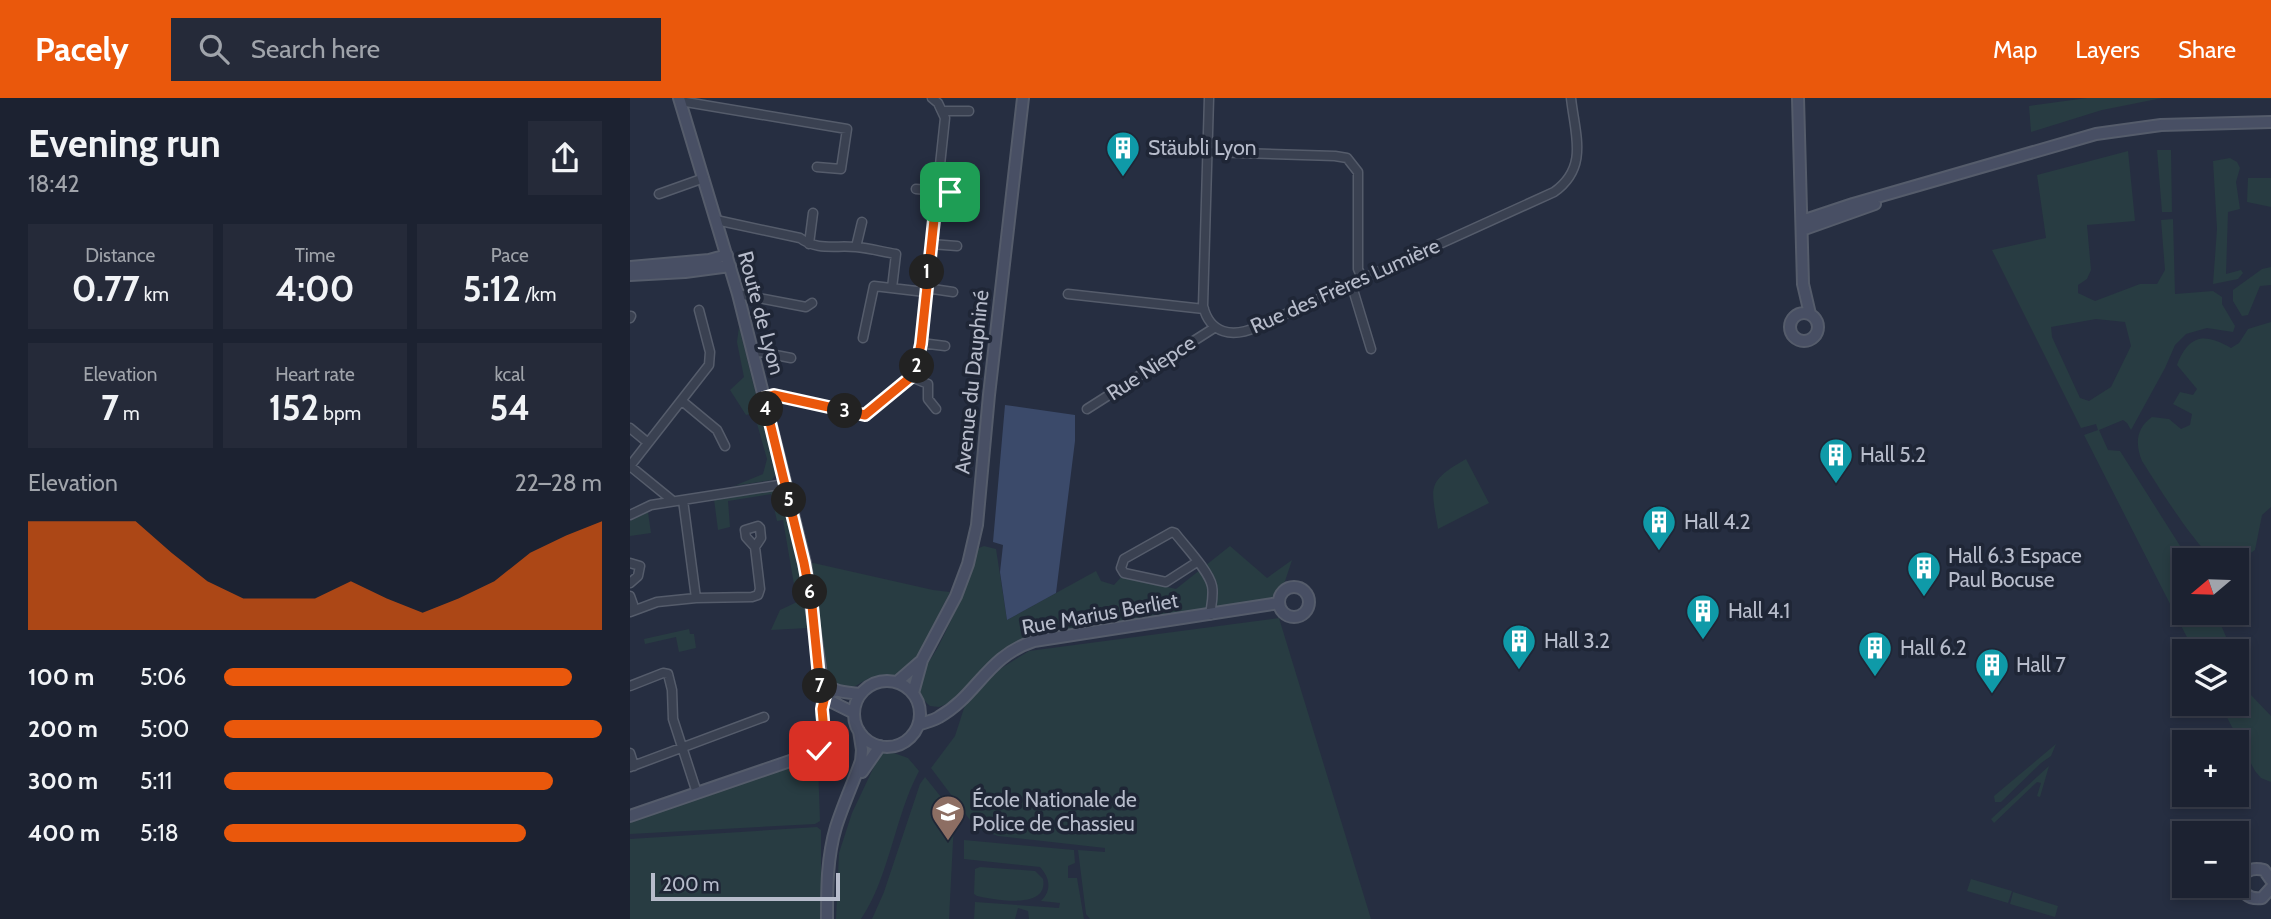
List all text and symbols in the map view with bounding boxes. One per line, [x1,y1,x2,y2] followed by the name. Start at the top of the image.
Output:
[171,18,661,81] search box
[35,29,129,69] text: Pacely
[195,30,233,68] icon: search
[251,33,380,65] text: Search here
[1993,35,2037,64] text: Map
[2075,35,2140,64] text: Layers
[2178,35,2236,64] text: Share
[28,120,221,167] text: Evening run
[528,121,602,195] button: share
[1104,129,1142,178] building icon: Stäubli Lyon
[1148,135,1257,160] place label: Stäubli Lyon
[920,162,980,222] pin
[28,170,80,198] text: 18:42
[931,173,969,211] icon: arrive
[1246,232,1444,339] street label: Rue des Frères Lumière
[85,244,155,267] text: Distance
[295,244,335,267] text: Time
[491,244,529,267] text: Pace
[733,248,790,377] street label: Route de Lyon
[910,254,944,290] pin: 1
[923,260,930,283] text: 1
[72,267,140,310] text: 0.77
[276,267,354,310] text: 4:00
[463,267,521,310] text: 5:12
[140,283,169,306] text: km
[521,283,556,306] text: /km
[949,288,994,475] street label: Avenue du Dauphiné
[1102,330,1200,405] street label: Rue Niepce
[900,348,934,384] pin: 2
[911,354,922,377] text: 2
[83,363,157,386] text: Elevation
[275,363,355,386] text: Heart rate
[495,363,525,386] text: kcal
[101,386,119,429] text: 7
[269,386,319,429] text: 152
[489,386,530,429] text: 54
[748,392,784,426] pin: 4
[828,394,862,428] pin: 3
[760,397,771,420] text: 4
[839,399,850,422] text: 3
[119,402,140,425] text: m
[319,402,361,425] text: bpm
[1817,436,1855,485] building icon: Hall 5.2
[1860,442,1926,467] place label: Hall 5.2
[28,469,118,497] text: Elevation
[515,469,602,497] text: 22–28 m
[772,482,806,518] pin: 5
[783,488,794,511] text: 5
[1640,503,1678,552] building icon: Hall 4.2
[1684,509,1751,534] place label: Hall 4.2
[1948,543,2082,592] place label: Hall 6.3 Espace Paul Bocuse
[2172,548,2249,625] north arrow
[2172,548,2249,898] map controls
[1905,549,1943,598] building icon: Hall 6.3 Espace Paul Bocuse
[792,574,828,610] pin: 6
[804,580,815,603] text: 6
[1020,587,1180,640] street label: Rue Marius Berliet
[1684,592,1722,641] building icon: Hall 4.1
[1728,598,1790,623] place label: Hall 4.1
[1500,622,1538,671] building icon: Hall 3.2
[1544,628,1610,653] place label: Hall 3.2
[1856,629,1894,678] building icon: Hall 6.2
[1900,635,1967,660] place label: Hall 6.2
[2172,639,2249,716] button: layers
[1973,646,2011,695] building icon: Hall 7
[2016,652,2066,677] place label: Hall 7
[28,663,94,691] text: 100 m
[140,663,186,691] text: 5:06
[802,668,838,704] pin: 7
[815,674,824,697] text: 7
[28,715,98,743] text: 200 m
[140,715,189,743] text: 5:00
[789,721,849,781] pin
[2172,730,2249,807] button: +
[800,732,838,770] icon: check
[28,767,98,795] text: 300 m
[140,767,172,795] text: 5:11
[972,787,1137,836] place label: École Nationale de Police de Chassieu
[929,793,967,842] school or university icon: École Nationale de Police de Chassieu
[28,819,100,847] text: 400 m
[140,819,179,847] text: 5:18
[2172,821,2249,898] button: −
[651,870,840,902] scale bar
[662,873,719,896] text: 200 m

